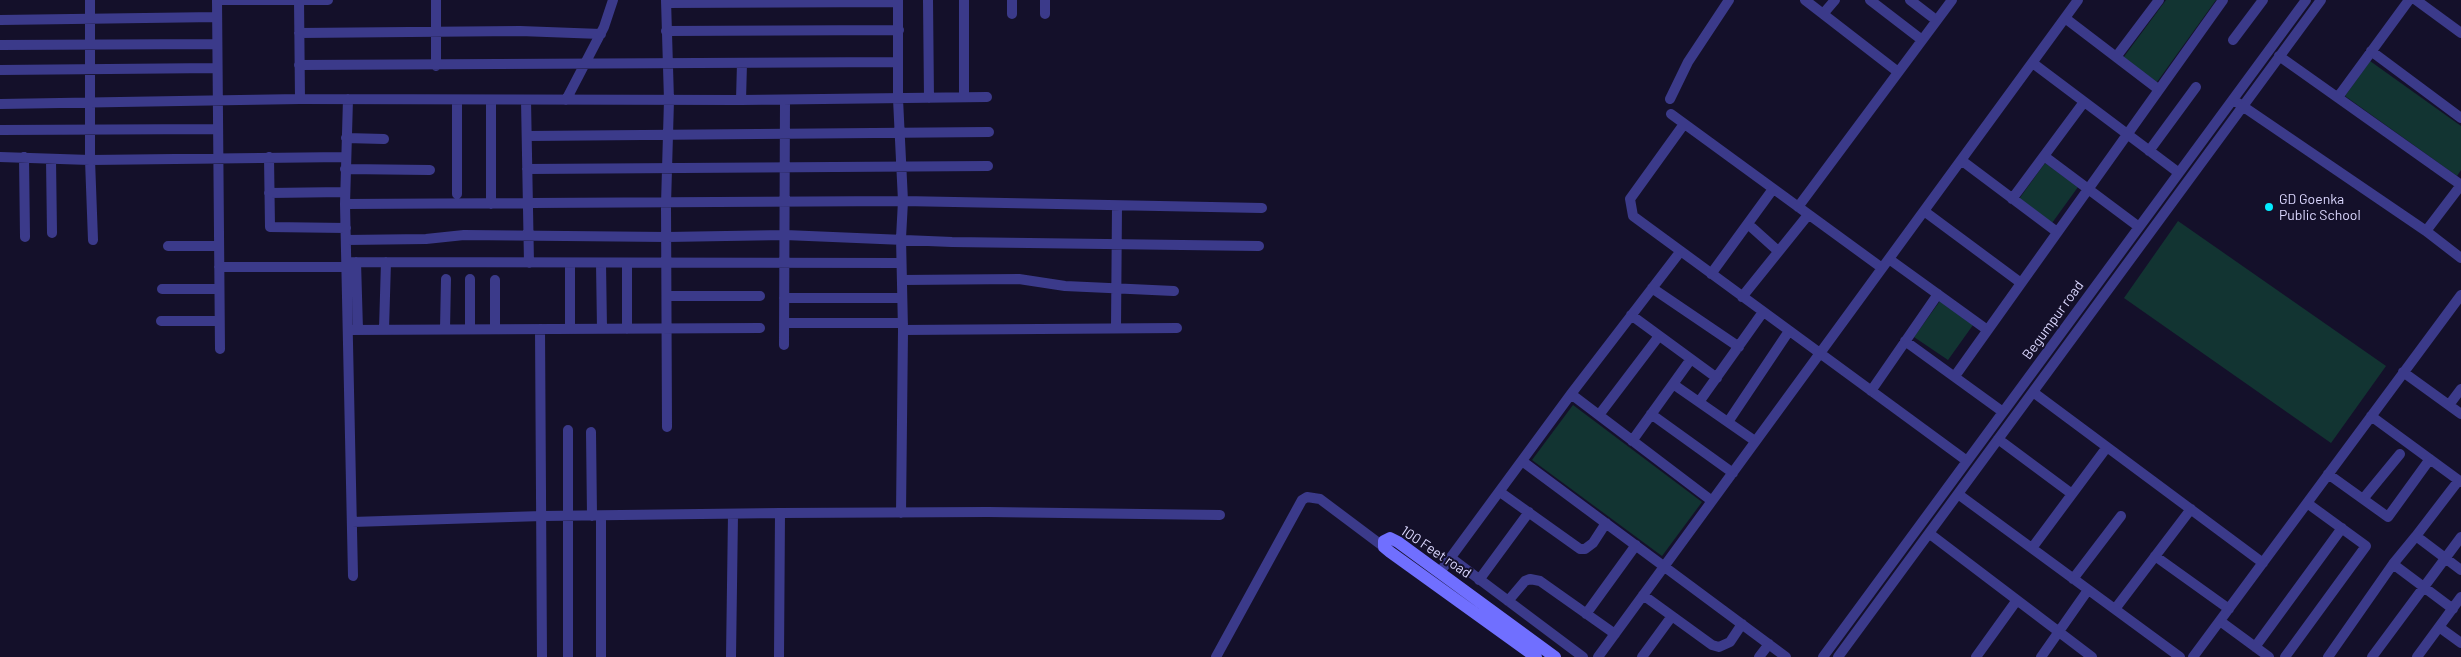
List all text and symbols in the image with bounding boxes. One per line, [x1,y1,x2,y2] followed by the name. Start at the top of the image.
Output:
[2279,191,2361,223] place label: GD Goenka Public School
[2263,201,2275,213] marker: GD Goenka Public School
[2019,277,2087,363] street label: Begumpur road
[1398,522,1474,582] street label: 100 Feet road

